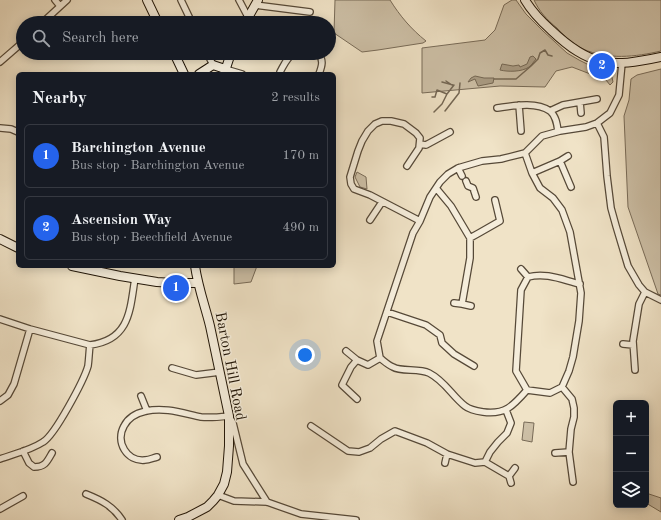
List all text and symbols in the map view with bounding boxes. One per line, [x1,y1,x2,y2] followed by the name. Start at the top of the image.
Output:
[16,16,336,60] search box
[30,27,52,49] icon: search
[62,31,139,46] text: Search here
[589,51,615,81] pin: 2
[32,90,87,107] text: Nearby
[271,91,320,104] text: 2 results
[71,141,206,156] text: Barchington Avenue
[42,149,50,162] text: 1
[282,149,319,162] text: 170 m
[71,159,244,172] text: Bus stop · Barchington Avenue
[71,213,172,228] text: Ascension Way
[42,221,50,234] text: 2
[282,221,319,234] text: 490 m
[71,231,232,244] text: Bus stop · Beechfield Avenue
[163,273,189,303] pin: 1
[212,311,247,422] street label: Barton Hill Road
[295,345,315,365] your location
[613,400,649,508] map controls
[613,400,649,436] button: +
[613,436,649,472] button: −
[613,472,649,508] button: layers

